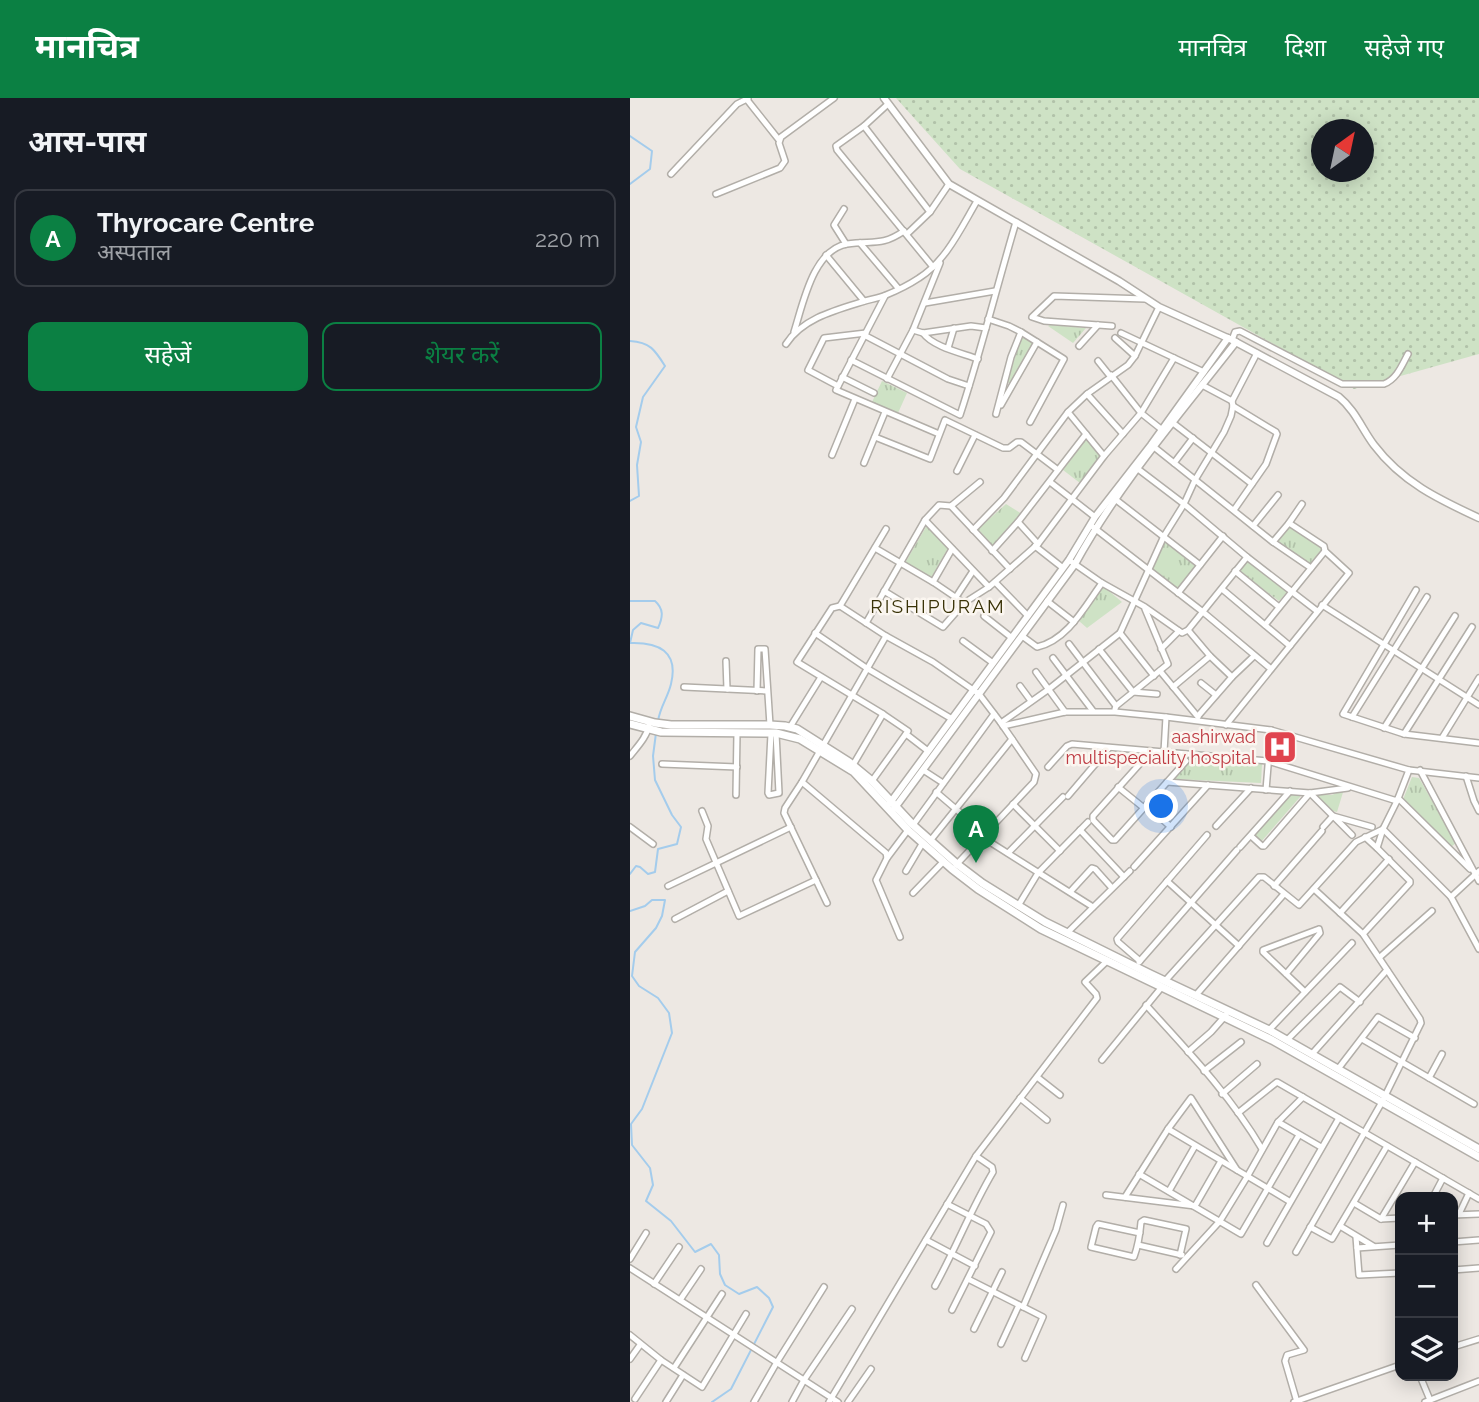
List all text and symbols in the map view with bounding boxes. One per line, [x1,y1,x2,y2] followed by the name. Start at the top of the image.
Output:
[35,27,139,66] text: मानचित्र
[1178,33,1247,62] text: मानचित्र
[1285,33,1326,62] text: दिशा
[1364,33,1444,62] text: सहेजे गए
[1311,119,1374,182] north arrow
[28,124,146,159] text: आस-पास
[97,208,314,238] text: Thyrocare Centre
[45,225,61,252] text: A
[535,225,600,252] text: 220 m
[97,238,171,265] text: अस्पताल
[28,322,308,391] button: सहेजें
[322,322,602,391] button: शेयर करें
[870,595,1006,617] district label: RISHIPURAM
[1066,726,1256,768] place label: aashirwad multispeciality hospital
[1261,728,1299,766] hospital icon: aashirwad multispeciality hospital
[1144,789,1178,823] your location
[953,805,999,863] pin: A
[1395,1192,1458,1381] map controls
[1395,1192,1458,1255] button: +
[1395,1255,1458,1318] button: −
[1395,1318,1458,1381] button: layers

